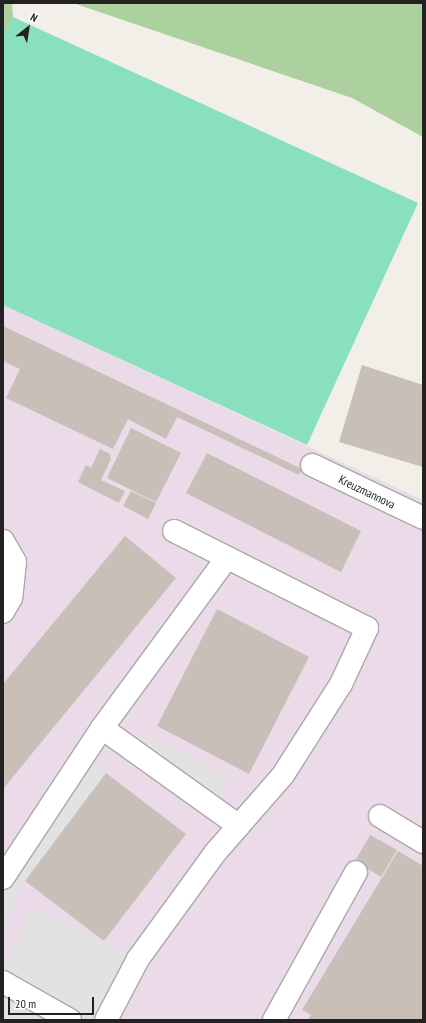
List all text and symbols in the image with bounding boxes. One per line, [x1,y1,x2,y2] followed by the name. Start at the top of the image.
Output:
[8,8,48,48] north arrow
[28,10,40,25] text: N
[336,472,398,512] street label: Kreuzmannova
[10,989,96,1015] scale bar
[15,996,36,1011] text: 20 m

